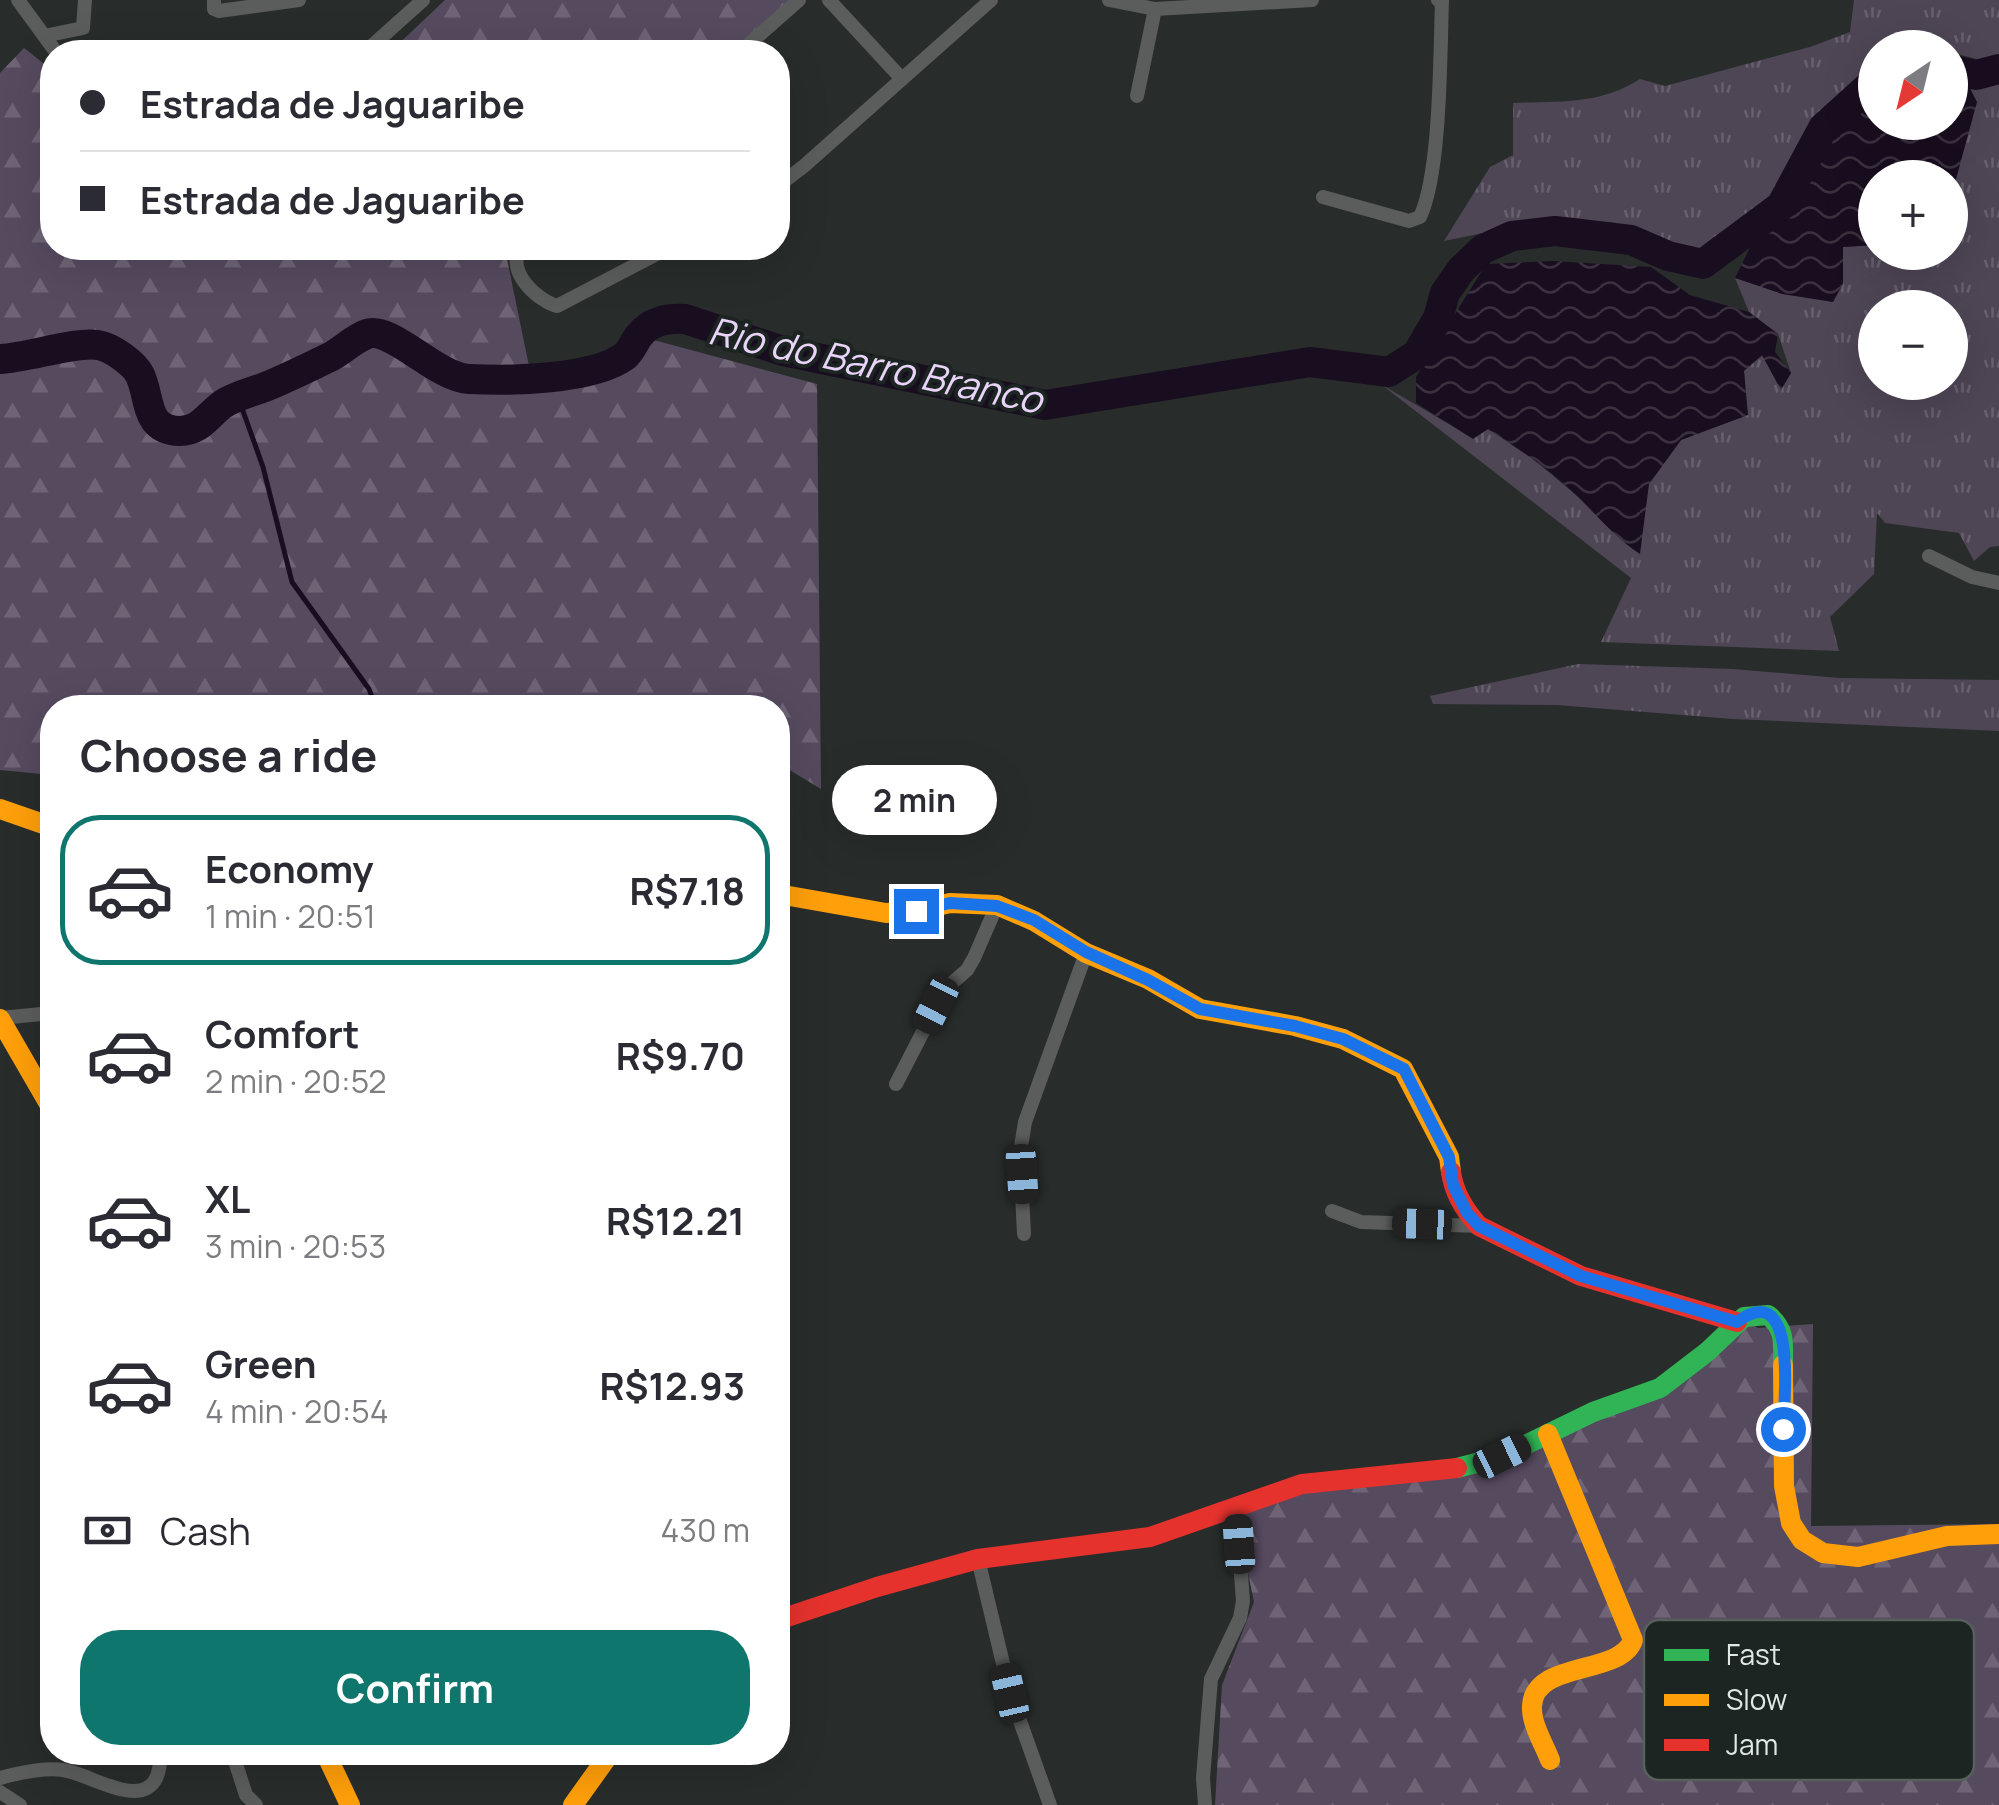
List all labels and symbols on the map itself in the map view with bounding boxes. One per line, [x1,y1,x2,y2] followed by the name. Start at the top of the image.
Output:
[1858,30,1968,140] north arrow
[704,303,1050,425] water label: Rio do Barro Branco
[834,766,998,836] callout: 2 min
[894,889,939,934] route end
[909,971,963,1039] car
[1005,1143,1039,1205] car
[1391,1208,1453,1240] car
[1761,1407,1806,1452] route start
[1468,1429,1536,1483] car
[1222,1513,1256,1575] car
[1644,1620,1974,1780] legend
[1726,1635,1781,1673] text: Fast
[989,1660,1031,1726] car
[1726,1680,1787,1718] text: Slow
[1726,1725,1778,1763] text: Jam

